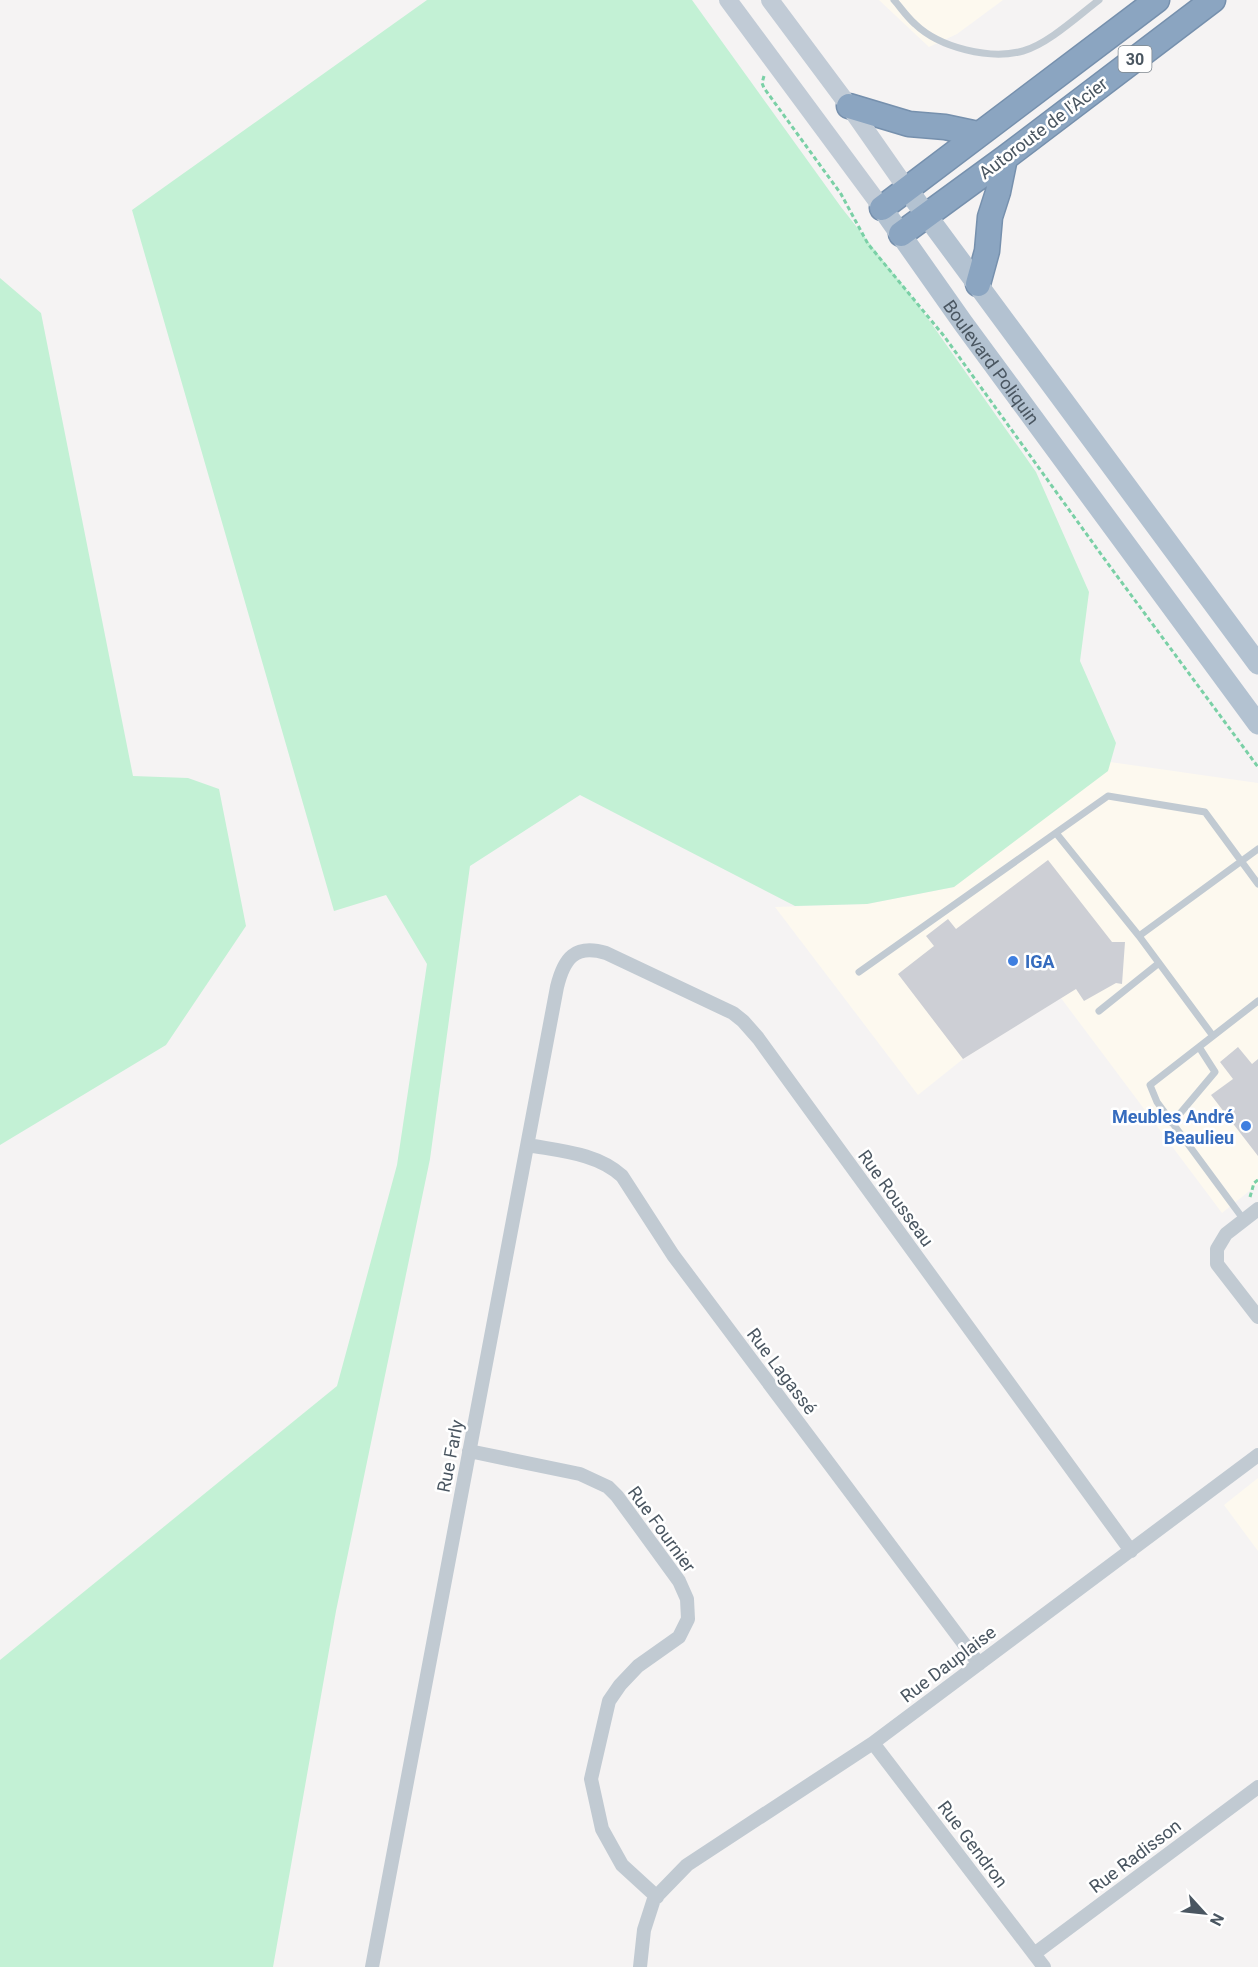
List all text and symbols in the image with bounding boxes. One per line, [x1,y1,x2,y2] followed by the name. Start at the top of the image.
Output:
[1118,46,1152,72] road number: 30
[975,73,1111,183] street label: Autoroute de l'Acier
[939,296,1044,428] street label: Boulevard Poliquin
[1025,951,1056,972] place label: IGA
[1006,954,1020,968] marker: IGA
[1112,1106,1234,1148] place label: Meubles André Beaulieu
[1239,1119,1253,1133] marker: Meubles André Beaulieu
[854,1146,938,1250] street label: Rue Rousseau
[743,1324,821,1418] street label: Rue Lagassé
[433,1417,467,1494] street label: Rue Farly
[624,1482,700,1576] street label: Rue Fournier
[896,1621,1000,1707] street label: Rue Dauplaise
[934,1797,1012,1891] street label: Rue Gendron
[1085,1815,1185,1897] street label: Rue Radisson
[1174,1883,1234,1943] north arrow
[1206,1910,1228,1929] text: N

